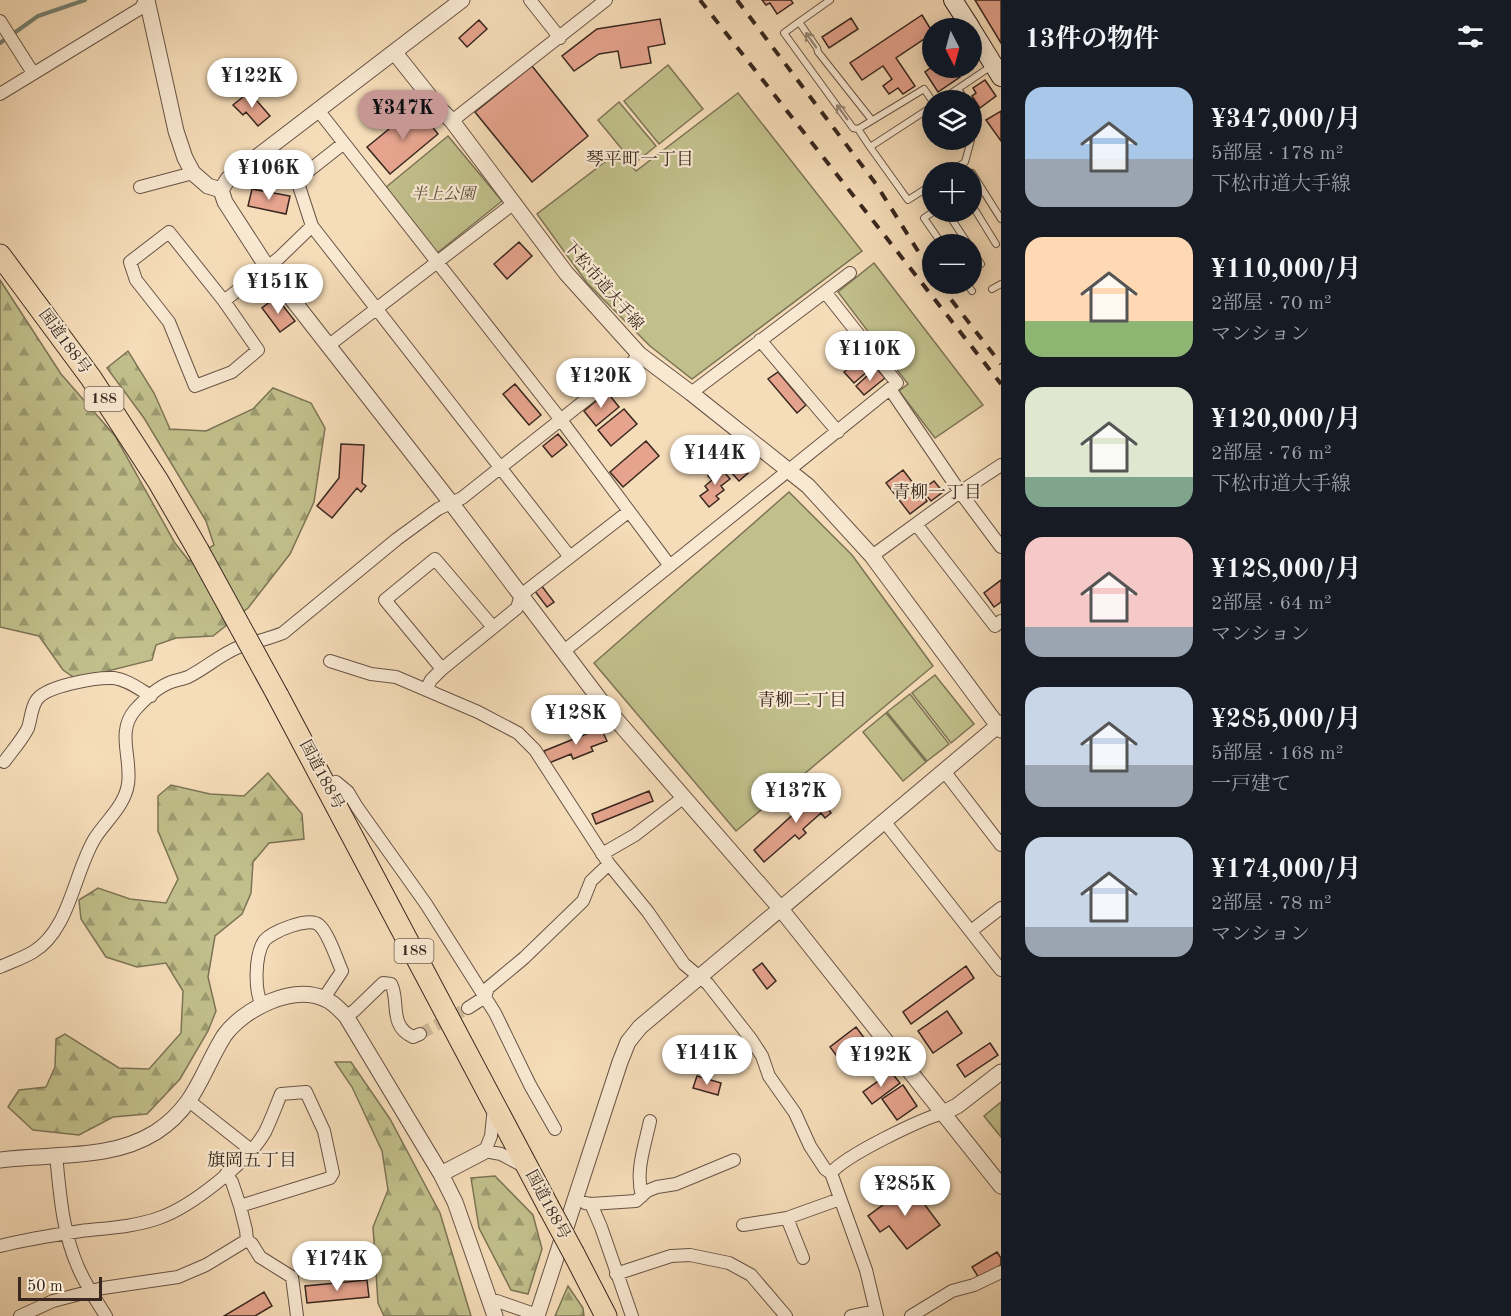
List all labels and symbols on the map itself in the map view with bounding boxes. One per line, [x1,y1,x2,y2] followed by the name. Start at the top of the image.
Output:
[922,18,982,78] north arrow
[805,32,817,48] one-way arrow
[210,58,294,109] pin: ¥122K
[361,90,445,141] pin: ¥347K
[835,104,848,120] one-way arrow
[227,150,311,201] pin: ¥106K
[586,150,694,169] district label: 琴平町一丁目
[411,185,478,203] park label: 半上公園
[560,237,647,334] street label: 下松市道大手線
[236,264,320,315] pin: ¥151K
[35,305,94,377] street label: 国道188号
[828,331,912,382] pin: ¥110K
[559,358,643,409] pin: ¥120K
[84,387,124,411] road number: 188
[673,435,757,486] pin: ¥144K
[892,482,982,502] district label: 青柳一丁目
[757,690,847,710] district label: 青柳二丁目
[534,695,618,746] pin: ¥128K
[296,737,348,812] street label: 国道188号
[754,773,838,824] pin: ¥137K
[394,939,434,963] road number: 188
[665,1035,749,1086] pin: ¥141K
[839,1037,923,1088] pin: ¥192K
[207,1150,297,1170] district label: 旗岡五丁目
[863,1166,947,1217] pin: ¥285K
[522,1167,574,1242] street label: 国道188号
[295,1241,379,1292] pin: ¥174K
[18,1274,102,1302] scale bar

